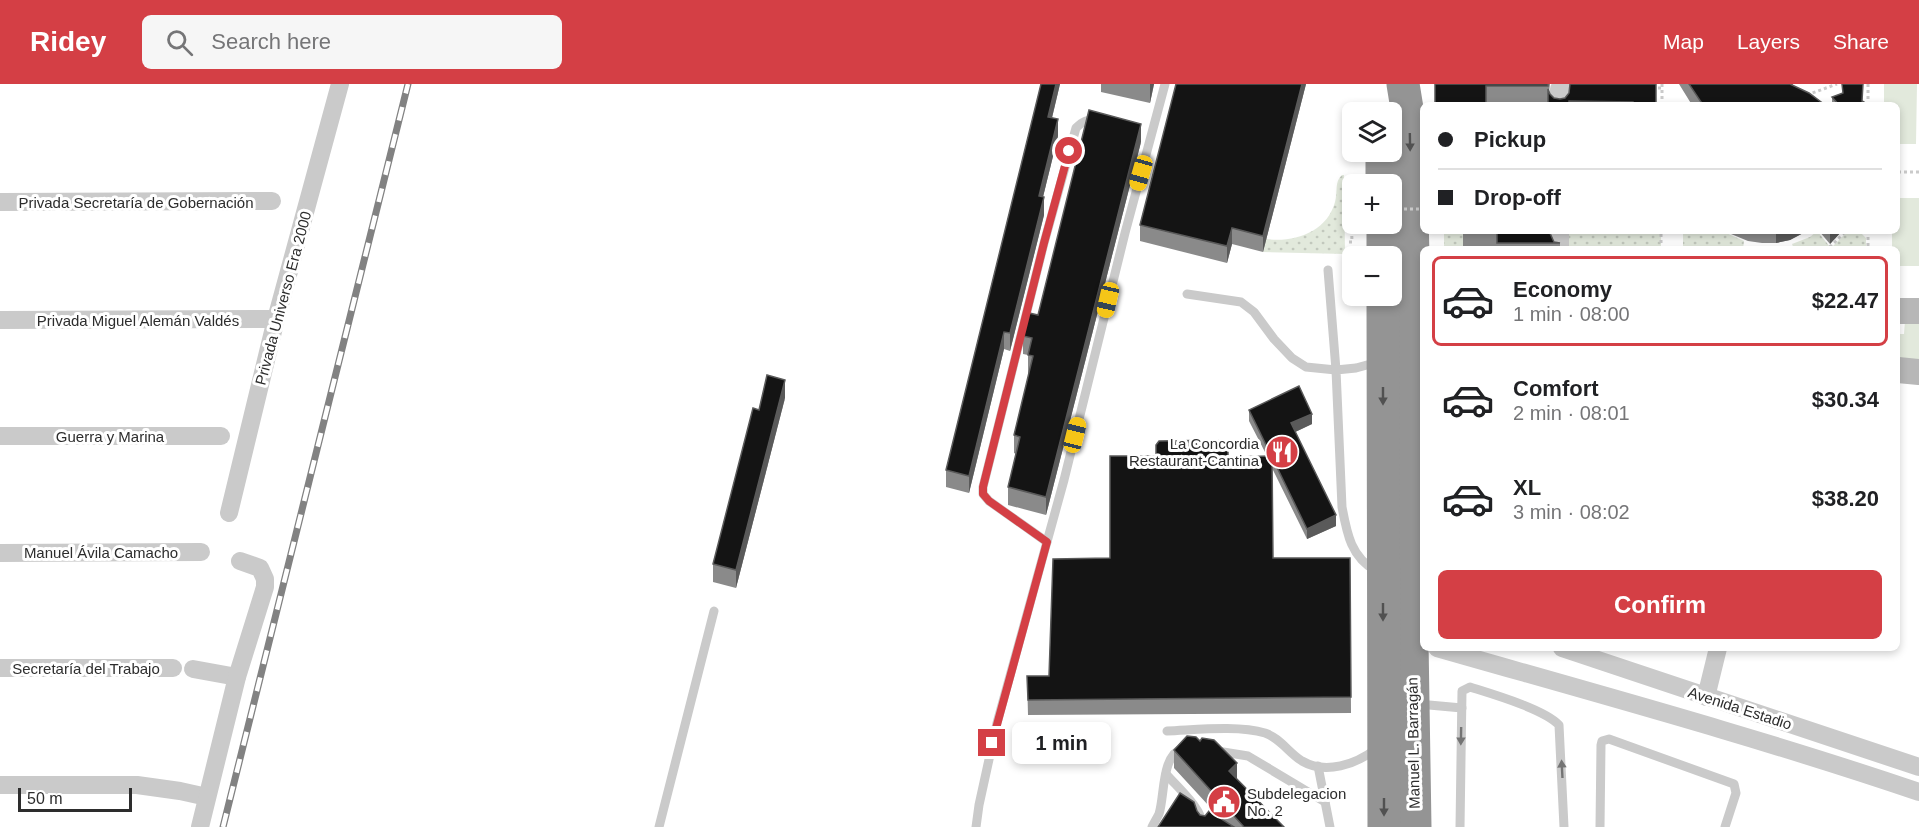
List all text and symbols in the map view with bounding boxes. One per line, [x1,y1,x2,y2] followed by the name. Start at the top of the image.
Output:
[142,15,562,69] search box
[30,26,106,57] text: Ridey
[163,26,196,59] icon: search
[211,29,331,54] text: Search here
[1663,30,1704,53] text: Map
[1737,30,1800,53] text: Layers
[1833,30,1889,53] text: Share
[1342,102,1402,306] map controls
[1342,102,1402,162] button: layers
[1474,127,1546,152] text: Pickup
[1405,132,1415,151] one-way arrow
[1055,137,1082,164] route start
[1127,153,1155,193] car
[1342,174,1402,234] button: +
[1474,185,1561,210] text: Drop-off
[18,194,254,211] street label: Privada Secretaría de Gobernación
[252,209,314,387] street label: Privada Universo Era 2000
[1342,246,1402,306] button: −
[1441,274,1495,328] icon: car
[1513,277,1612,302] text: Economy
[1095,280,1121,320] car
[1812,288,1879,313] text: $22.47
[1513,303,1630,325] text: 1 min · 08:00
[37,312,239,329] street label: Privada Miguel Alemán Valdés
[1441,373,1495,427] icon: car
[1513,376,1599,401] text: Comfort
[1378,386,1388,405] one-way arrow
[1812,387,1879,412] text: $30.34
[1513,402,1630,424] text: 2 min · 08:01
[1062,415,1088,455] car
[56,428,165,445] street label: Guerra y Marina
[1264,434,1300,470] restaurant icon: La Concordia Restaurant-Cantina
[1129,435,1260,469] place label: La Concordia Restaurant-Cantina
[1441,472,1495,526] icon: car
[1513,475,1541,500] text: XL
[1812,486,1879,511] text: $38.20
[1513,501,1630,523] text: 3 min · 08:02
[24,544,178,561] street label: Manuel Ávila Camacho
[1438,570,1882,639] button: Confirm
[1378,602,1388,621] one-way arrow
[12,660,160,677] street label: Secretaría del Trabajo
[1403,677,1423,809] street label: Manuel L. Barragán
[1686,683,1794,733] street label: Avenida Estadio
[1013,722,1112,764] callout: 1 min
[1456,726,1466,745] one-way arrow
[978,729,1005,756] route end
[1035,732,1088,754] text: 1 min
[1557,759,1566,778] one-way arrow
[1206,784,1242,820] public building icon: Subdelegacion No. 2
[18,785,132,812] scale bar
[1247,785,1346,819] place label: Subdelegacion No. 2
[27,790,63,807] text: 50 m
[1379,797,1389,816] one-way arrow

